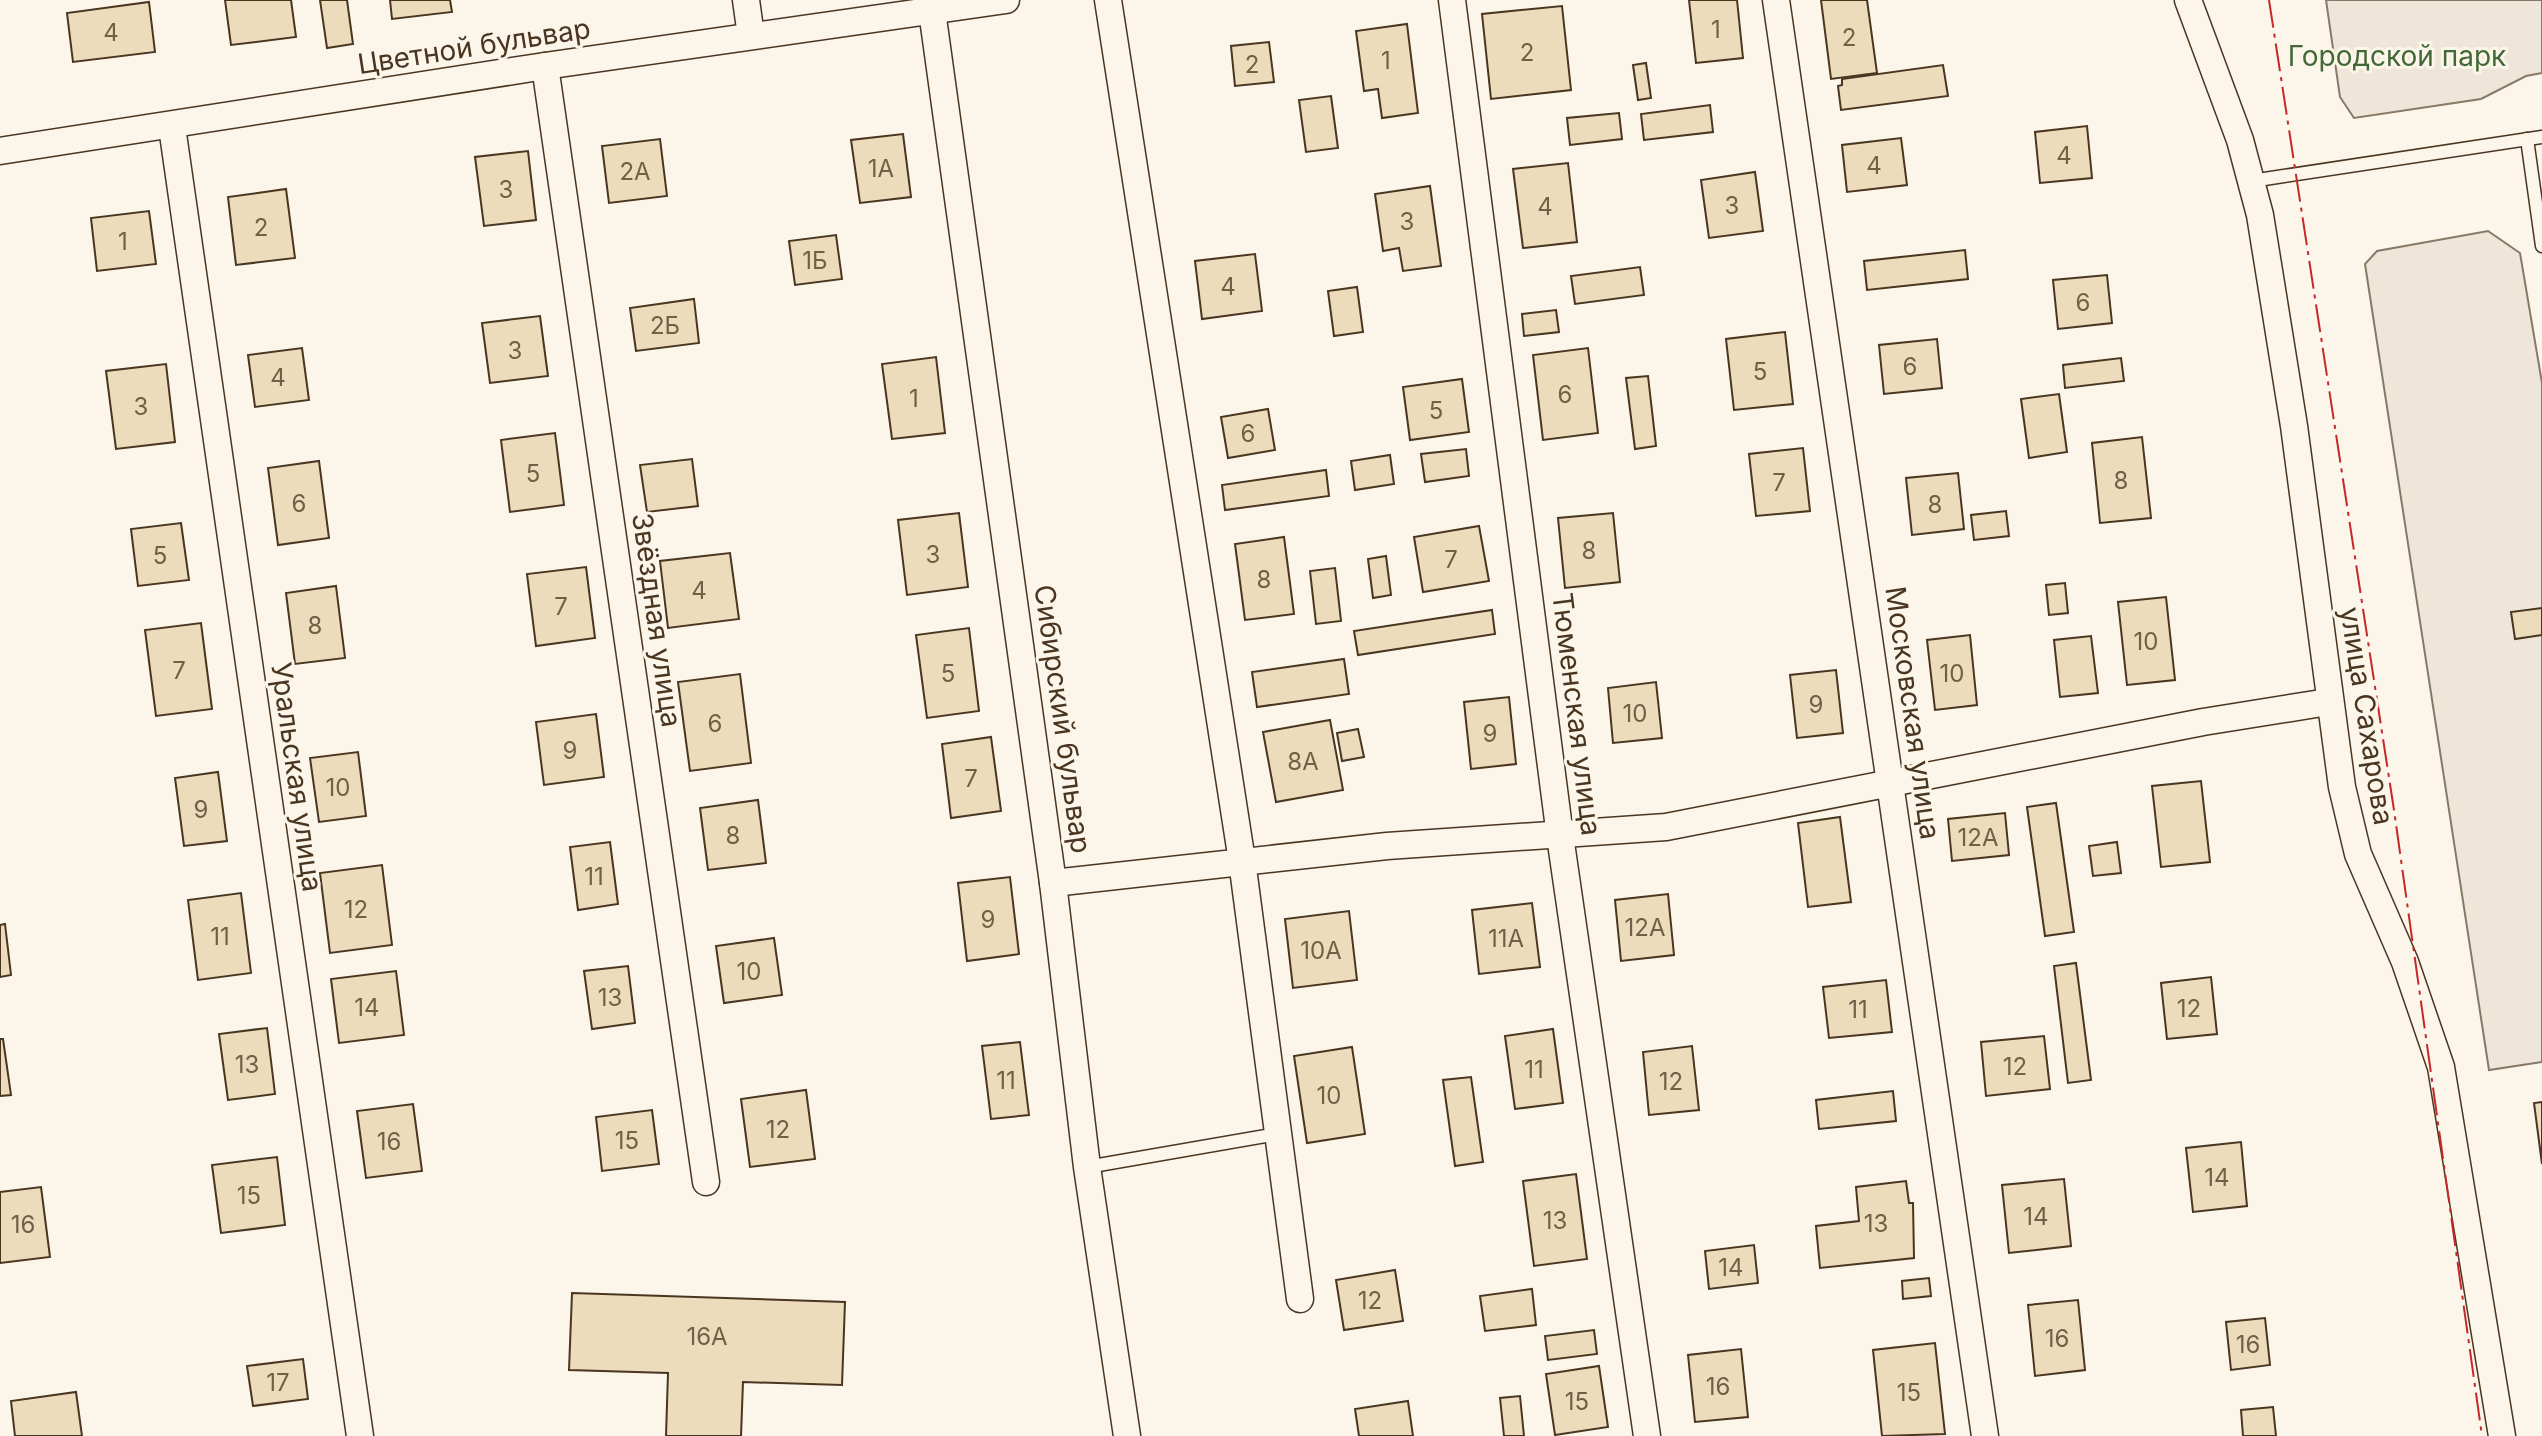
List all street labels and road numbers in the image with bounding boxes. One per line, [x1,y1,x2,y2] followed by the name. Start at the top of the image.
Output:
[355,11,593,81] street label: Цветной бульвар
[625,511,689,729] street label: Звёздная улица
[1027,582,1099,856] street label: Сибирский бульвар
[1878,584,1948,842] street label: Московская улица
[1545,591,1609,837] street label: Тюменская улица
[2333,605,2401,827] street label: улица Сахарова
[264,660,330,894] street label: Уральская улица

